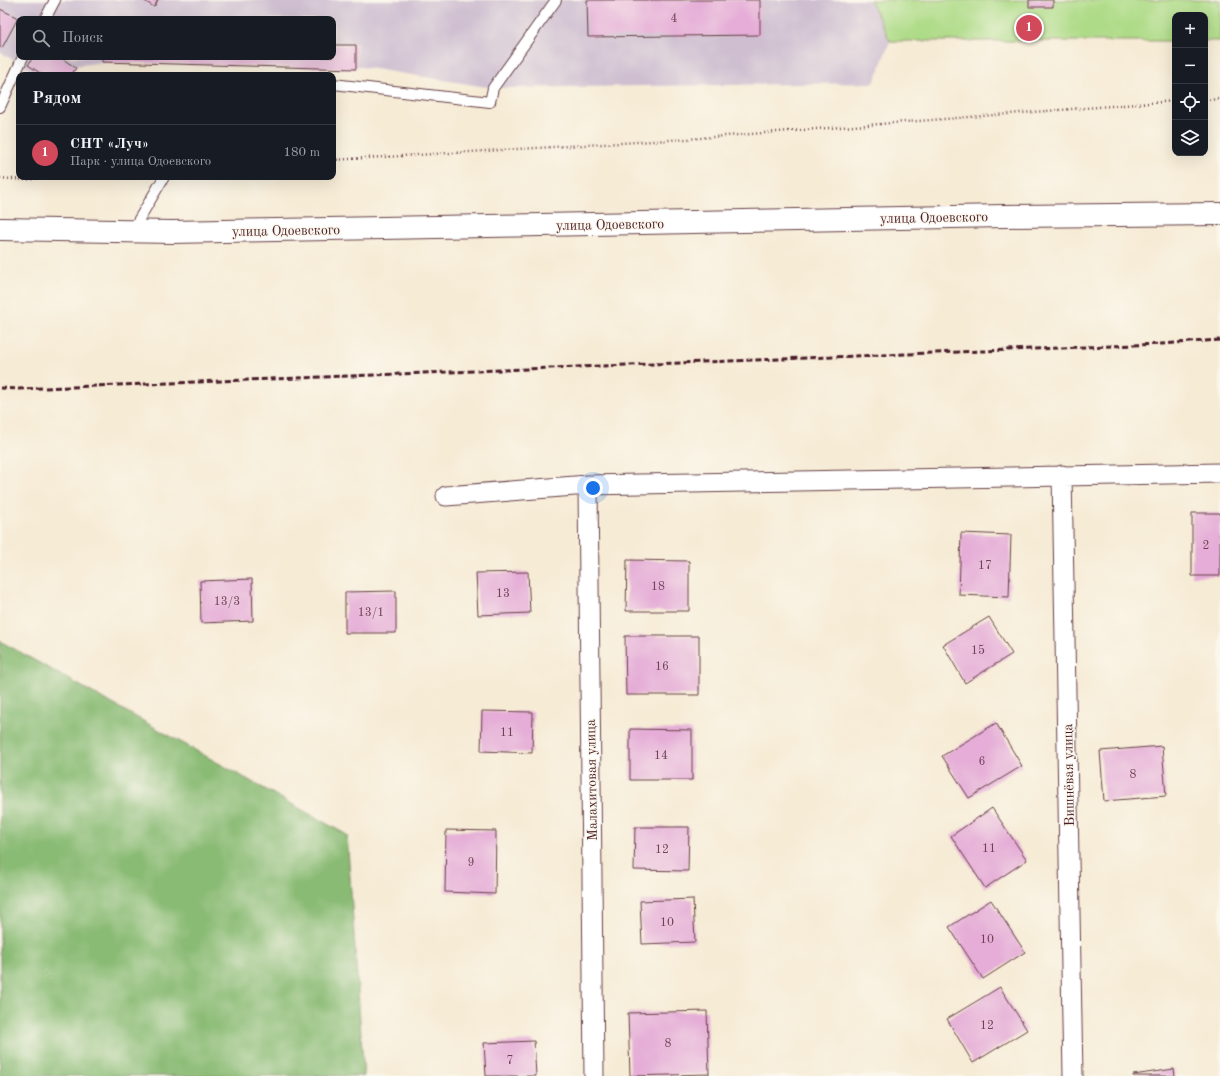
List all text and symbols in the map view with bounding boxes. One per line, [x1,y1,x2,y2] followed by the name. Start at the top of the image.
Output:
[1172,12,1208,156] map controls
[1172,12,1208,48] button: +
[671,13,678,25] house number: 4
[1016,13,1042,43] pin: 1
[16,16,336,60] search box
[30,27,52,49] icon: search
[62,31,103,46] text: Поиск
[1172,48,1208,84] button: −
[1172,84,1208,120] button: locate
[32,90,81,107] text: Рядом
[1172,120,1208,156] button: layers
[70,137,149,152] text: СНТ «Луч»
[41,146,49,159] text: 1
[283,146,320,159] text: 180 m
[70,155,211,168] text: Парк · улица Одоевского
[880,210,988,226] street label: улица Одоевского
[556,217,664,233] street label: улица Одоевского
[232,223,340,239] street label: улица Одоевского
[583,478,603,498] your location
[1203,540,1209,552] house number: 2
[978,560,992,572] house number: 17
[651,581,665,593] house number: 18
[496,588,510,600] house number: 13
[214,596,240,608] house number: 13/3
[358,607,384,619] house number: 13/1
[971,644,985,657] house number: 15
[655,661,669,673] house number: 16
[584,719,600,841] street label: Малахитовая улица
[1061,723,1077,826] street label: Вишнёвая улица
[500,727,514,739] house number: 11
[654,750,668,762] house number: 14
[979,756,986,768] house number: 6
[1130,769,1137,781] house number: 8
[982,843,996,855] house number: 11
[655,844,669,856] house number: 12
[468,857,474,869] house number: 9
[660,917,674,929] house number: 10
[980,934,994,946] house number: 10
[980,1020,994,1032] house number: 12
[665,1038,672,1050] house number: 8
[507,1055,513,1067] house number: 7

